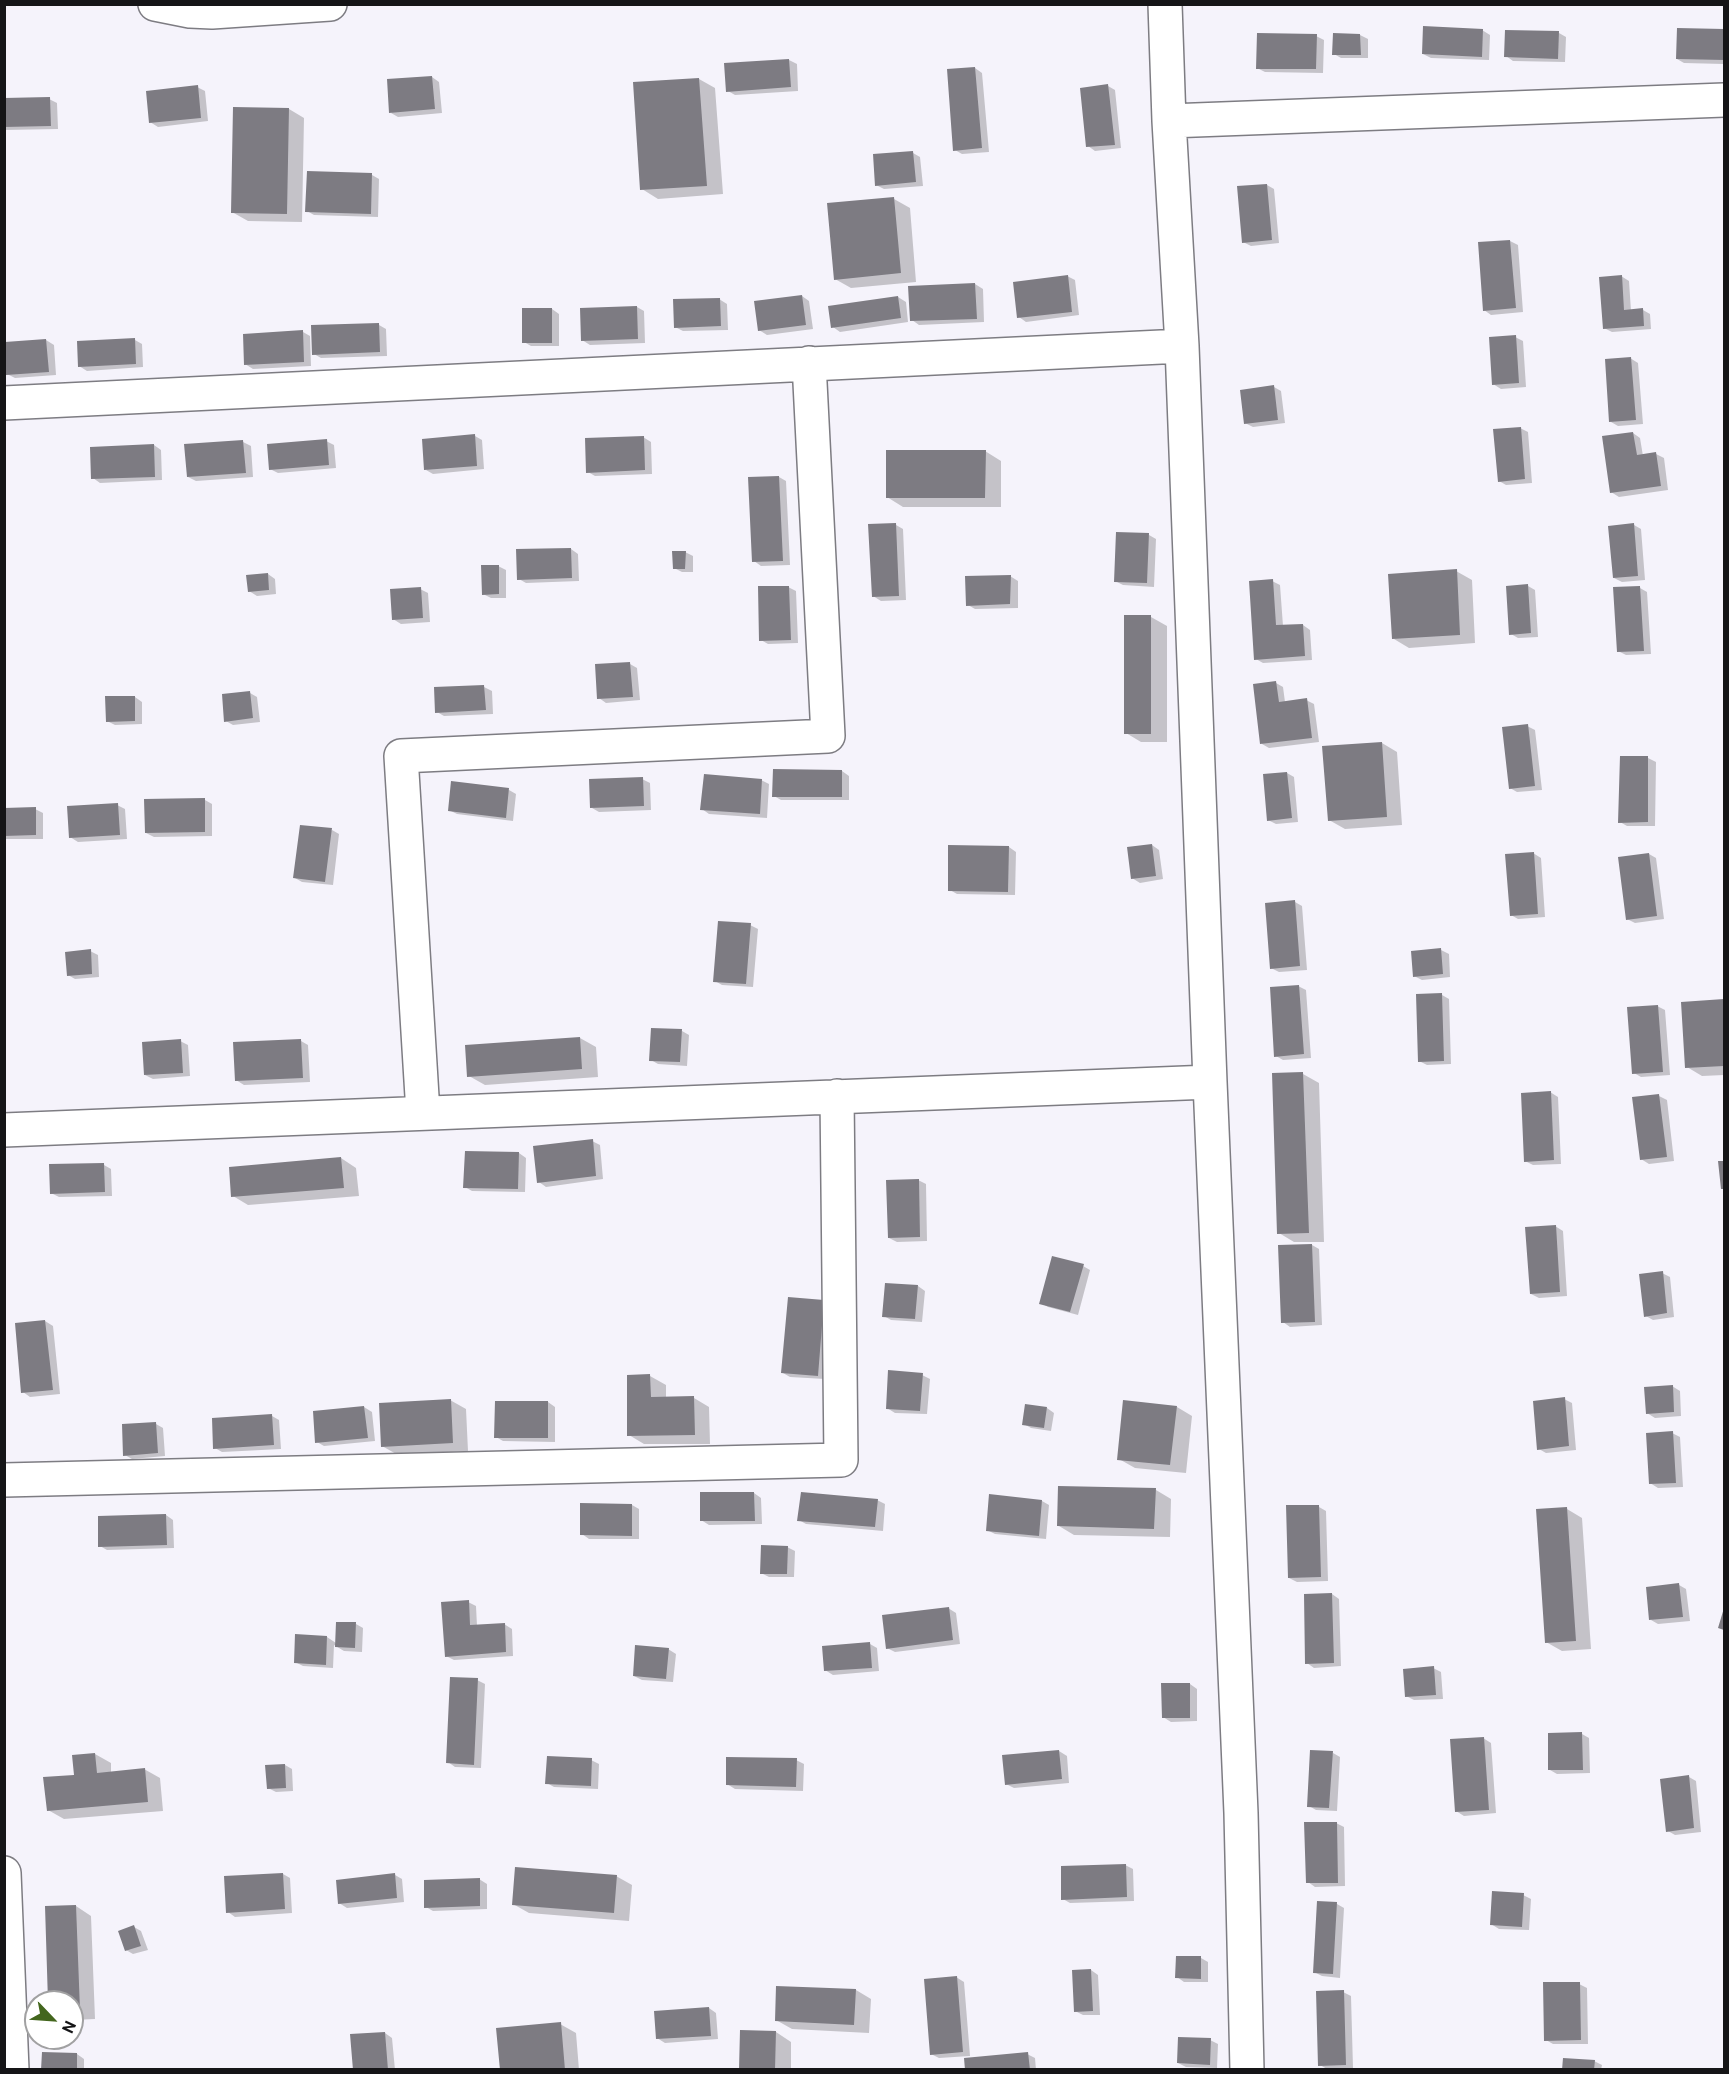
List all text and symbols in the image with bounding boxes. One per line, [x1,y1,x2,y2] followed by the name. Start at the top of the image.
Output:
[24,1990,84,2050] north arrow
[58,2018,80,2036] text: N

